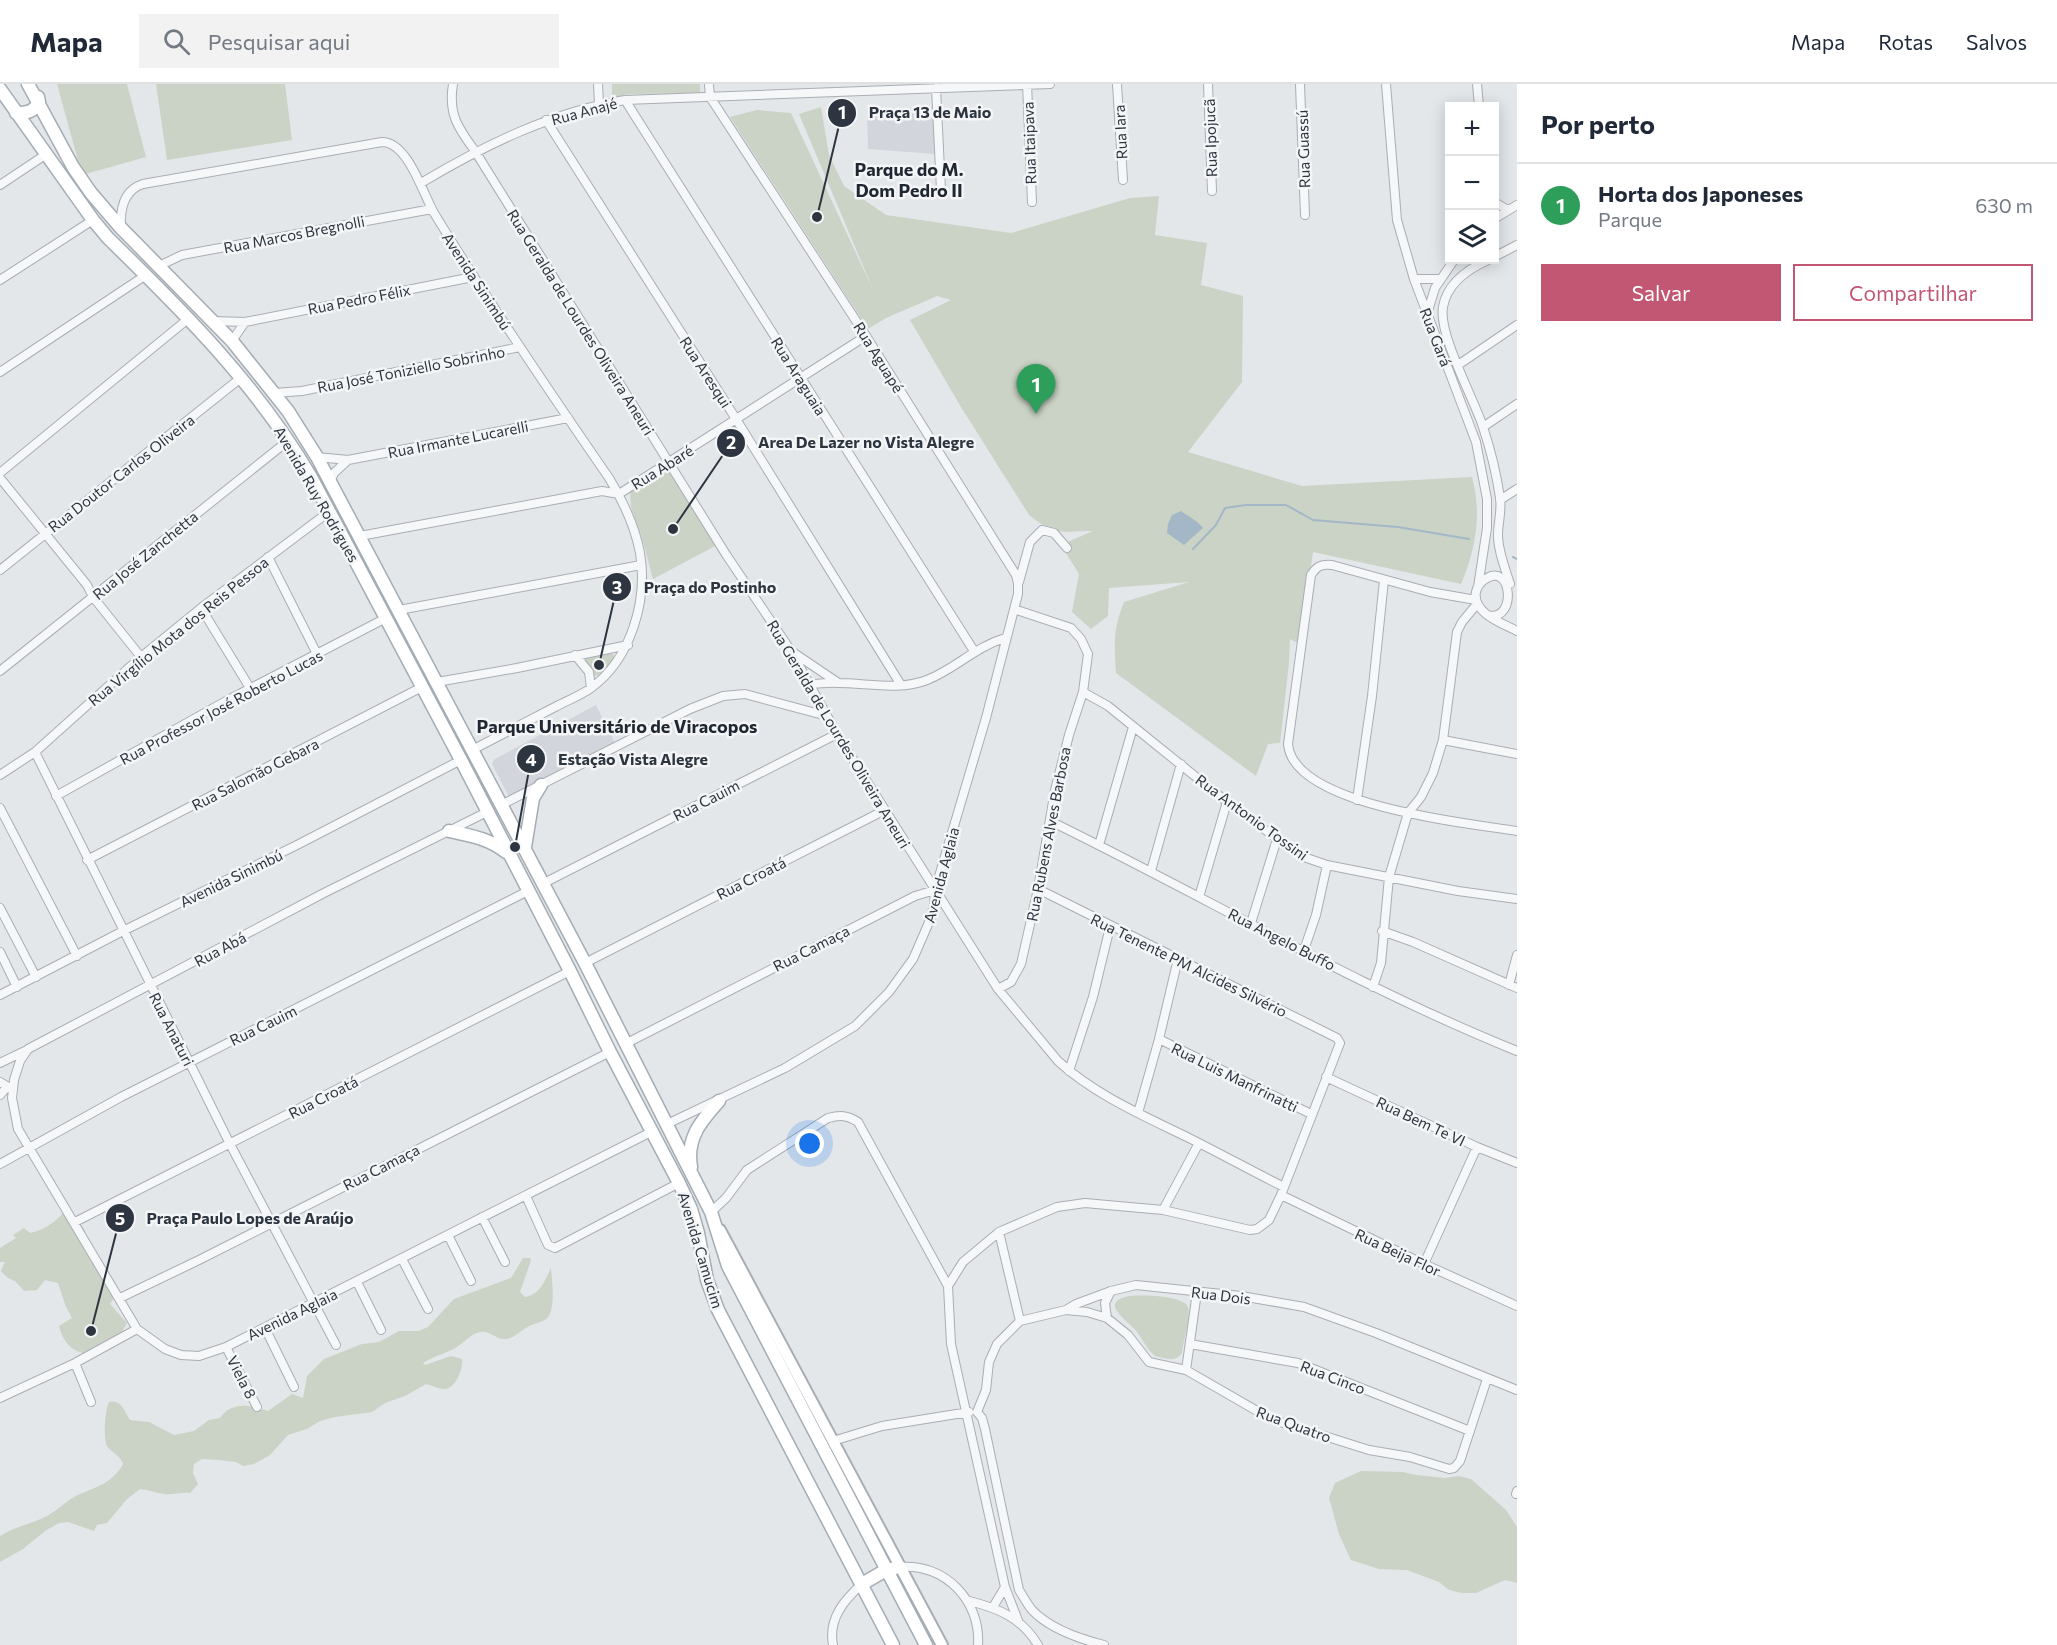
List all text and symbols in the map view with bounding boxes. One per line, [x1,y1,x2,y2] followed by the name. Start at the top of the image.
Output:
[139,14,559,68] search box
[30,24,103,58] text: Mapa
[160,25,193,58] icon: search
[208,28,350,55] text: Pesquisar aqui
[1791,29,1845,54] text: Mapa
[1878,29,1933,54] text: Rotas
[1966,29,2027,54] text: Salvos
[549,94,619,128] street label: Rua Anajé
[827,96,1003,130] callout: Praça 13 de Maio
[1200,98,1220,178] street label: Rua Ipojucã
[838,101,846,123] text: 1
[1019,101,1039,185] street label: Rua Itaipava
[869,102,992,121] text: Praça 13 de Maio
[1445,102,1499,264] map controls
[1445,102,1499,156] button: +
[1110,104,1130,160] street label: Rua Iara
[1541,108,1655,139] text: Por perto
[1293,110,1313,188] street label: Rua Guassú
[1445,156,1499,210] button: −
[855,158,964,201] district label: Parque do M. Dom Pedro II
[1598,180,1803,207] text: Horta dos Japoneses
[1556,193,1565,217] text: 1
[1975,193,2033,217] text: 630 m
[504,206,658,438] street label: Rua Geralda de Lourdes Oliveira Aneuri
[1598,207,1662,231] text: Parque
[1445,210,1499,264] button: layers
[222,211,366,257] street label: Rua Marcos Bregnolli
[439,229,515,333] street label: Avenida Sinimbú
[1541,264,1781,321] button: Salvar
[1793,264,2033,321] button: Compartilhar
[306,280,412,318] street label: Rua Pedro Félix
[1417,305,1455,369] street label: Rua Gará
[850,318,908,396] street label: Rua Aguapé
[676,333,736,411] street label: Rua Aresqui
[768,333,830,419] street label: Rua Araguaia
[316,342,507,396] street label: Rua José Toniziello Sobrinho
[1016,364,1056,414] pin: 1
[44,410,198,536] street label: Rua Doutor Carlos Oliveira
[386,417,530,461] street label: Rua Irmante Lucarelli
[271,423,363,565] street label: Avenida Ruy Rodrigues
[716,426,986,460] callout: Area De Lazer no Vista Alegre
[726,431,736,453] text: 2
[758,432,974,451] text: Area De Lazer no Vista Alegre
[628,441,696,493] street label: Rua Abaré
[89,507,201,603] street label: Rua José Zanchetta
[84,553,272,709] street label: Rua Virgílio Mota dos Reis Pessoa
[602,570,789,604] callout: Praça do Postinho
[612,576,622,598] text: 3
[644,577,777,596] text: Praça do Postinho
[764,617,914,851] street label: Rua Geralda de Lourdes Oliveira Aneuri
[117,646,326,768] street label: Rua Professor José Roberto Lucas
[477,715,757,737] district label: Parque Universitário de Viracopos
[188,734,322,814] street label: Rua Salomão Gebara
[516,742,720,776] callout: Estação Vista Alegre
[1022,745,1074,923] street label: Rua Rubens Alves Barbosa
[525,748,537,770] text: 4
[558,749,708,768] text: Estação Vista Alegre
[1192,770,1312,864] street label: Rua Antonio Tossini
[670,776,742,824] street label: Rua Cauim
[920,825,962,925] street label: Avenida Aglaia
[177,845,285,911] street label: Avenida Sinimbú
[713,853,789,903] street label: Rua Croatá
[1225,904,1339,974] street label: Rua Angelo Buffo
[1088,910,1290,1020] street label: Rua Tenente PM Alcides Silvério
[770,921,852,975] street label: Rua Camaça
[191,928,249,970] street label: Rua Abá
[146,989,198,1069] street label: Rua Anaturi
[226,1001,300,1049] street label: Rua Cauim
[1169,1039,1301,1115] street label: Rua Luis Manfrinatti
[285,1072,361,1122] street label: Rua Croatá
[1374,1092,1468,1150] street label: Rua Bem Te VI
[795,1129,824,1158] your location
[340,1140,422,1194] street label: Rua Camaça
[675,1190,727,1310] street label: Avenida Camucim
[105,1201,366,1235] callout: Praça Paulo Lopes de Araújo
[115,1207,125,1229] text: 5
[146,1208,354,1227] text: Praça Paulo Lopes de Araújo
[1352,1224,1444,1280] street label: Rua Beija Flor
[1190,1282,1252,1308] street label: Rua Dois
[244,1284,340,1344] street label: Avenida Aglaia
[224,1353,260,1401] street label: Viela 8
[1298,1356,1368,1398] street label: Rua Cinco
[1254,1402,1334,1446] street label: Rua Quatro

